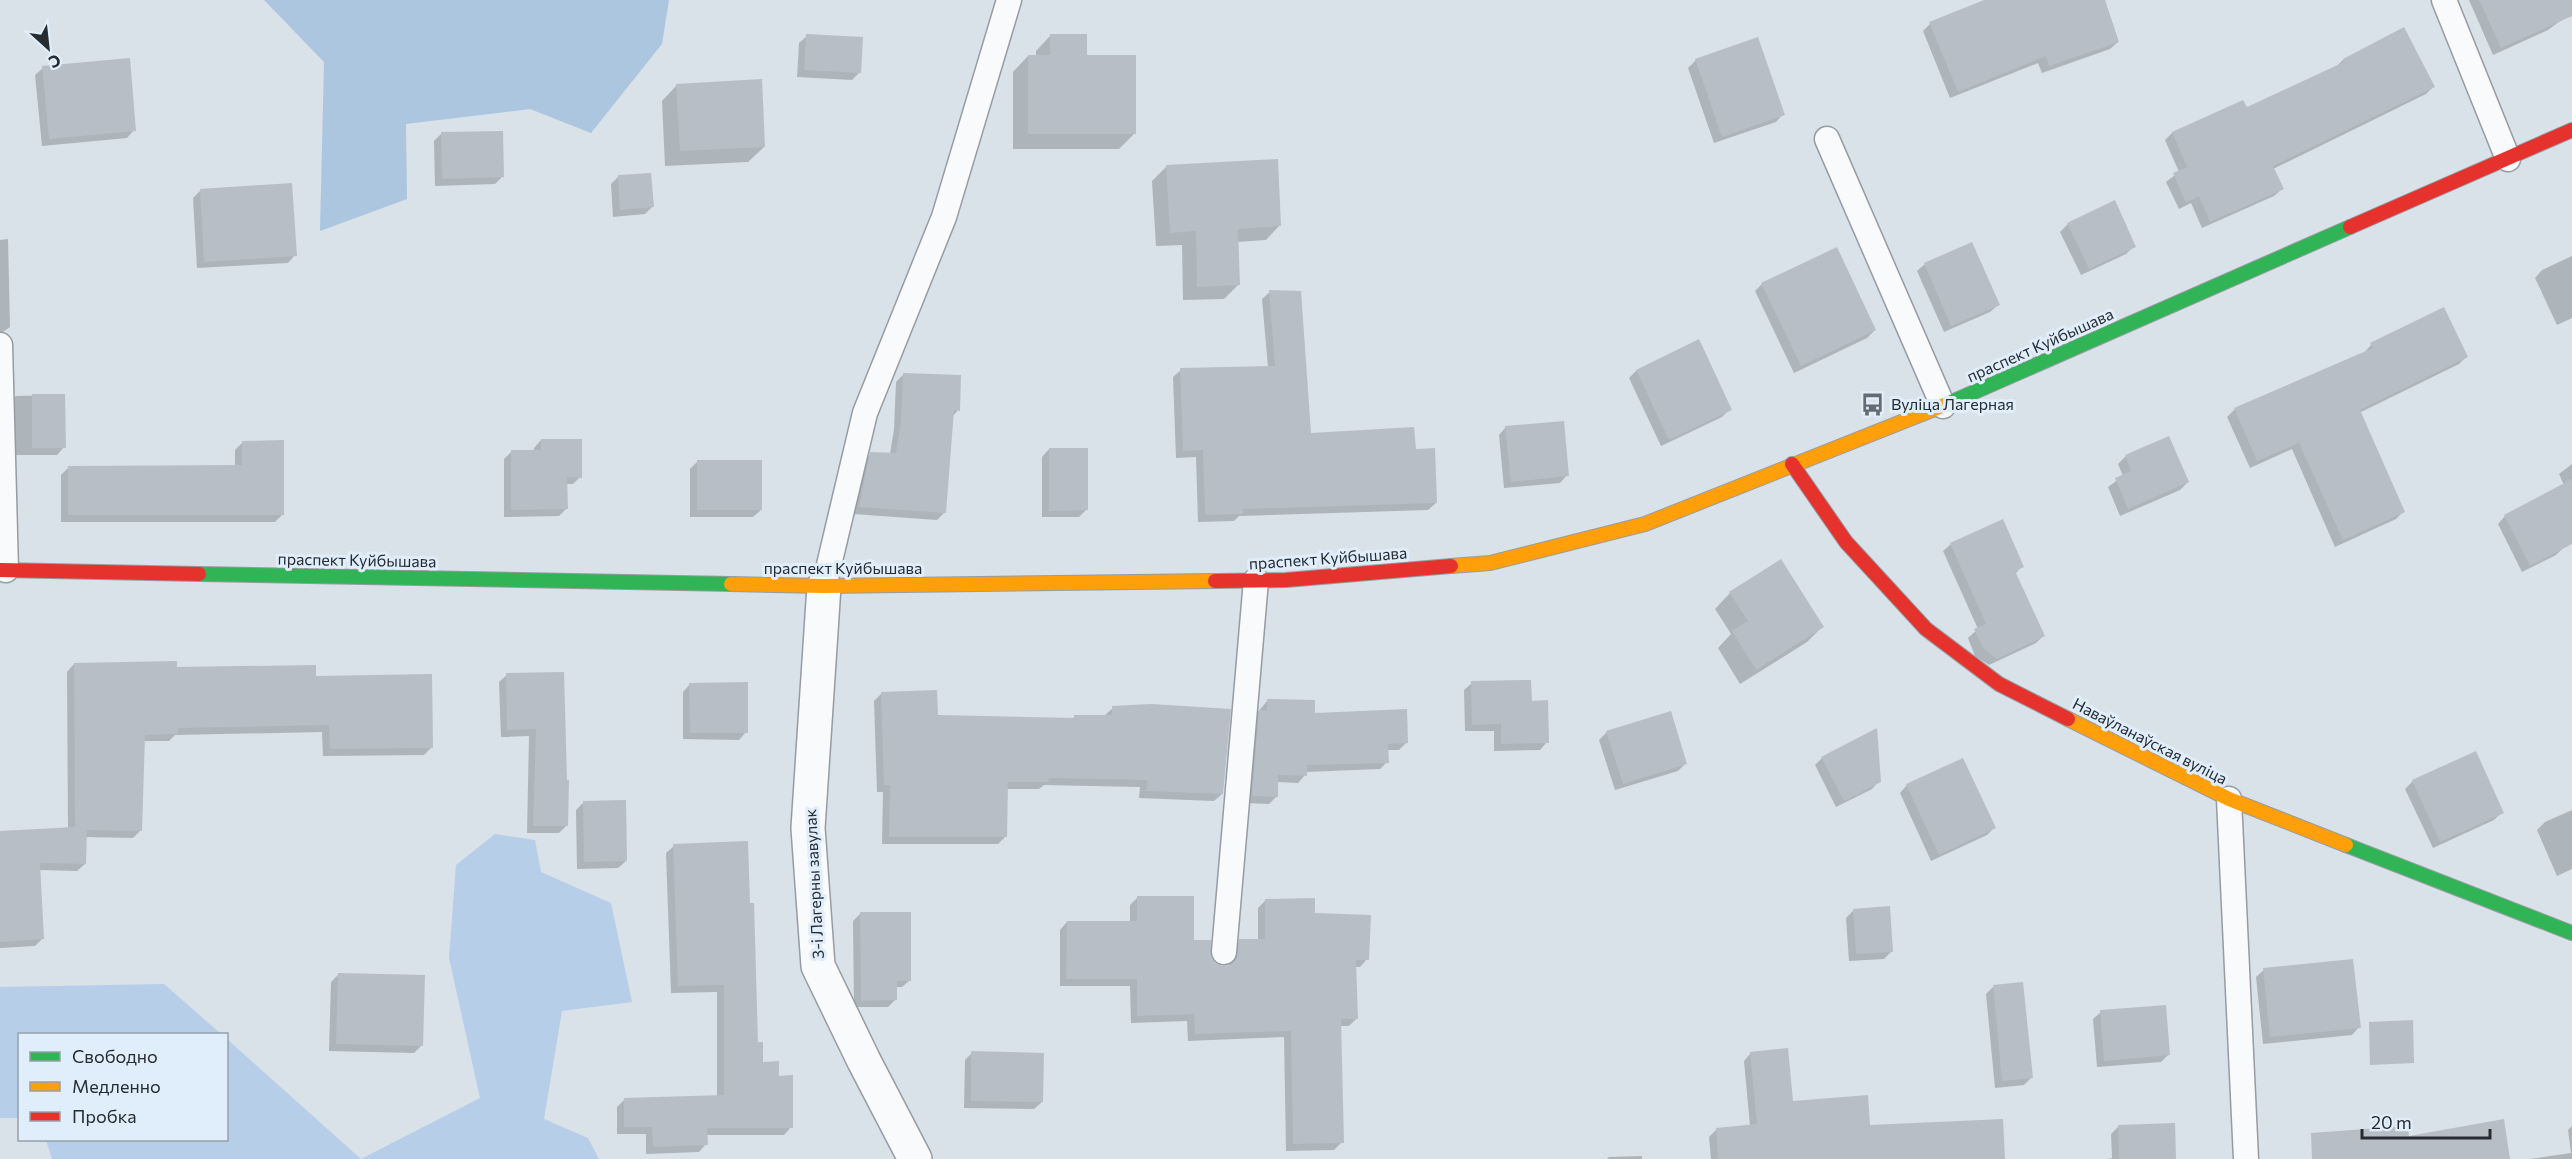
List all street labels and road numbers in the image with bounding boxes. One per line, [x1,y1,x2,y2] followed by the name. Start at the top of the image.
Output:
[1963,304,2116,385] street label: праспект Куйбышава
[1248,542,1408,573] street label: праспект Куйбышава
[278,549,437,570] street label: праспект Куйбышава
[764,558,922,577] street label: праспект Куйбышава
[2070,693,2231,788] street label: Наваўланаўская вуліца
[800,808,827,960] street label: 3-і Лагерны завулак

